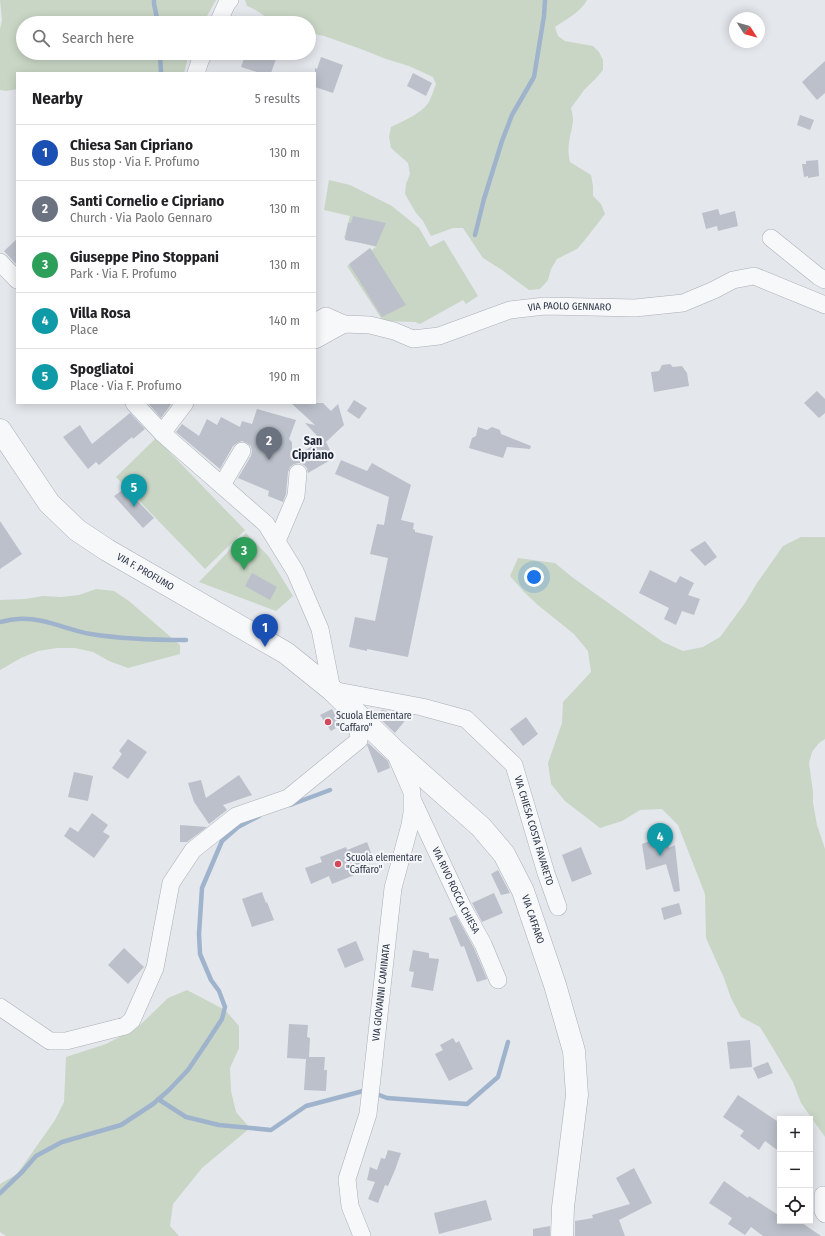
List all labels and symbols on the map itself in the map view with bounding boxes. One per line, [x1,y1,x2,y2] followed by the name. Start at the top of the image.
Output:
[729,12,765,48] north arrow
[527,300,611,314] street label: VIA PAOLO GENNARO
[256,427,282,460] pin: 2
[292,434,335,462] district label: San Cipriano
[121,474,147,507] pin: 5
[231,537,257,570] pin: 3
[115,551,176,593] street label: VIA F. PROFUMO
[524,567,544,587] your location
[252,614,278,647] pin: 1
[336,710,412,734] place label: Scuola Elementare "Caffaro"
[323,717,333,727] marker: Scuola Elementare "Caffaro"
[512,774,556,887] street label: VIA CHIESA COSTA FAVARETO
[647,823,673,856] pin: 4
[429,845,482,936] street label: VIA RIVO ROCCA CHIESA
[346,852,422,876] place label: Scuola elementare "Caffaro"
[333,859,343,869] marker: Scuola elementare "Caffaro"
[519,893,547,945] street label: VIA CAFFARO
[370,943,393,1042] street label: VIA GIOVANNI CAMINATA

